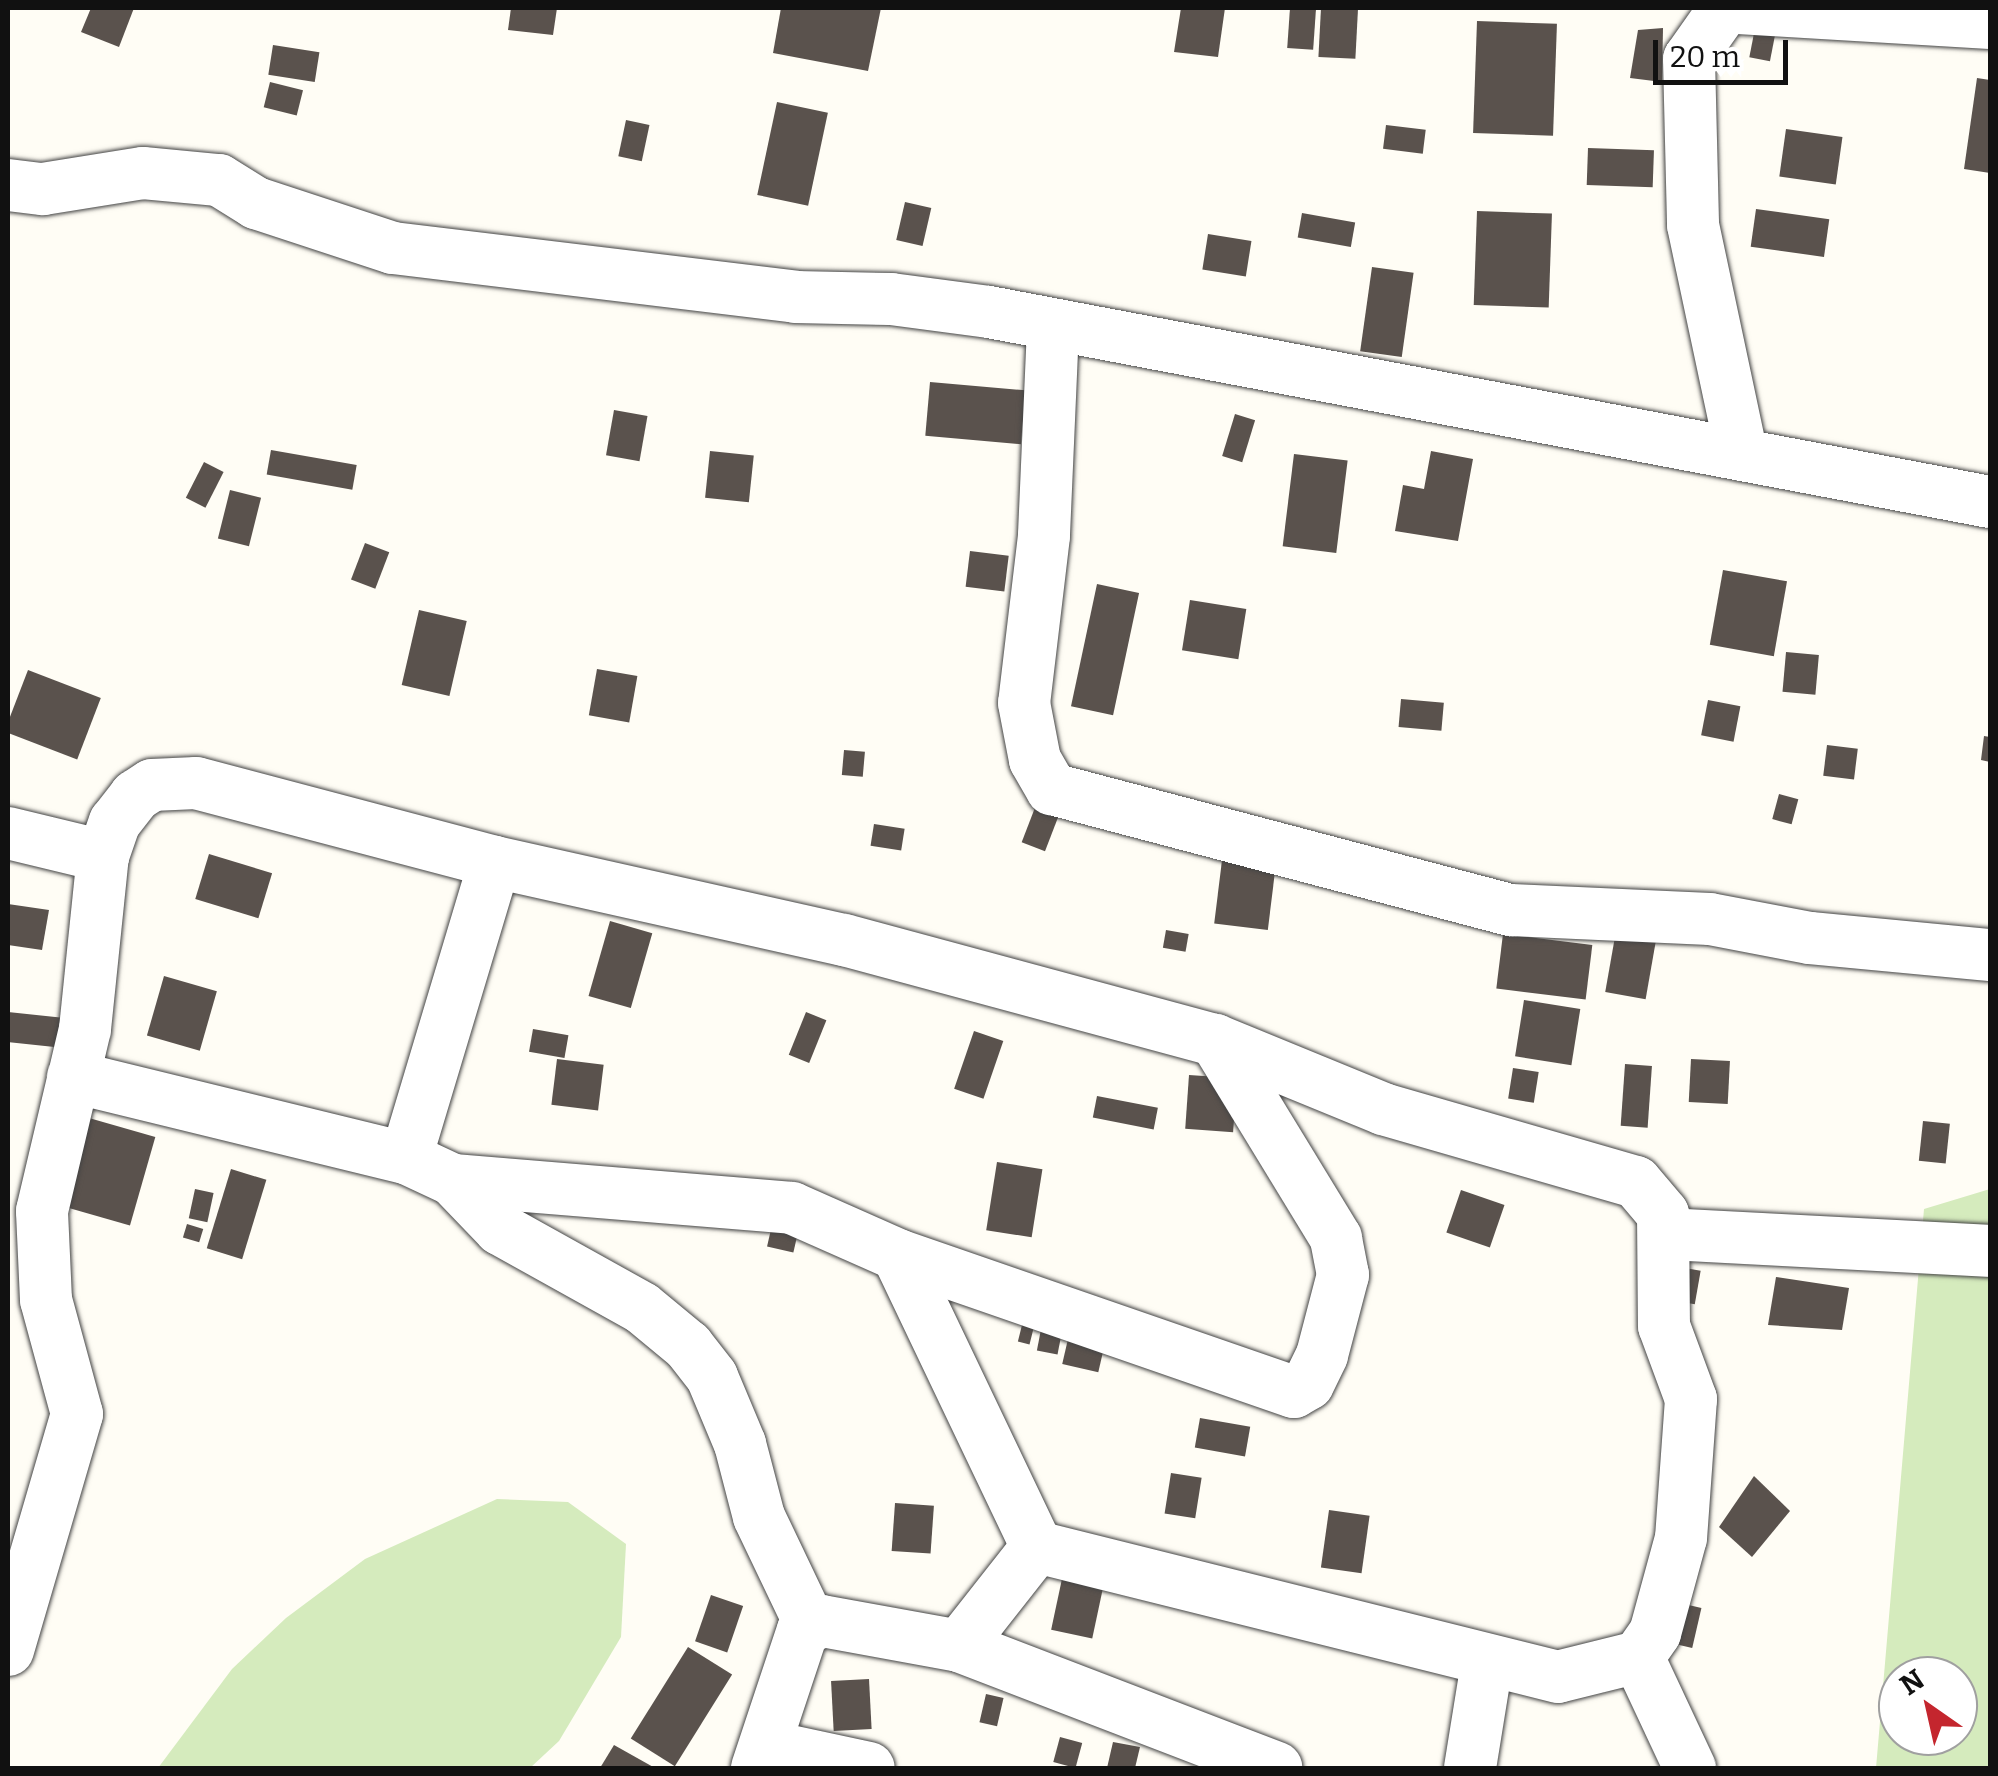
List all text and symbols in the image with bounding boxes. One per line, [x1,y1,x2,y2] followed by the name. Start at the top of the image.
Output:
[1658,20,1793,82] scale bar
[1670,39,1740,75] text: 20 m
[1878,1656,1978,1756] north arrow
[1894,1663,1930,1702] text: N

